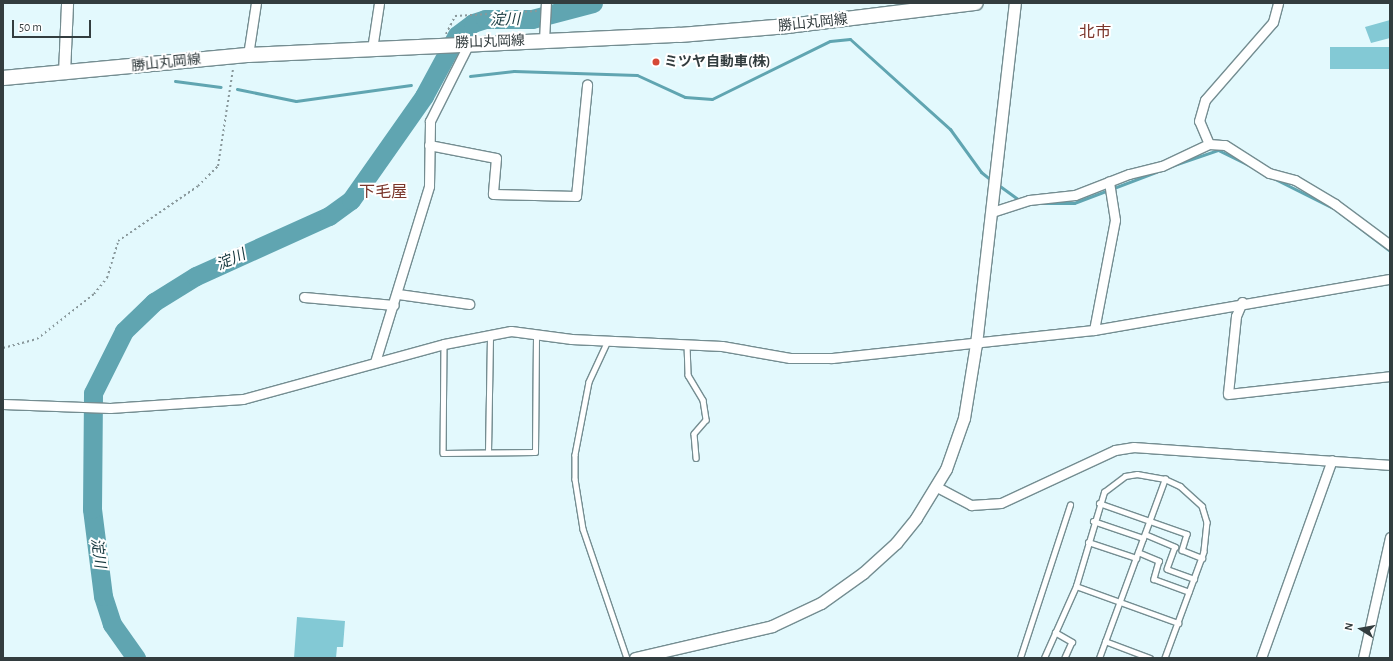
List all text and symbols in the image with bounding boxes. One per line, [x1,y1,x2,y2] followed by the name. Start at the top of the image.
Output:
[490,11,520,29] water label: 淀川
[777,11,849,35] street label: 勝山丸岡線
[14,12,93,38] scale bar
[19,21,42,33] text: 50 m
[1079,22,1111,42] district label: 北市
[455,32,525,52] street label: 勝山丸岡線
[130,51,202,75] street label: 勝山丸岡線
[664,54,770,70] place label: ミツヤ自動車(株)
[651,57,661,67] marker: ミツヤ自動車(株)
[359,182,407,202] district label: 下毛屋
[214,246,248,274] water label: 淀川
[87,537,109,569] water label: 淀川
[1341,609,1381,649] north arrow
[1343,622,1355,631] text: N

